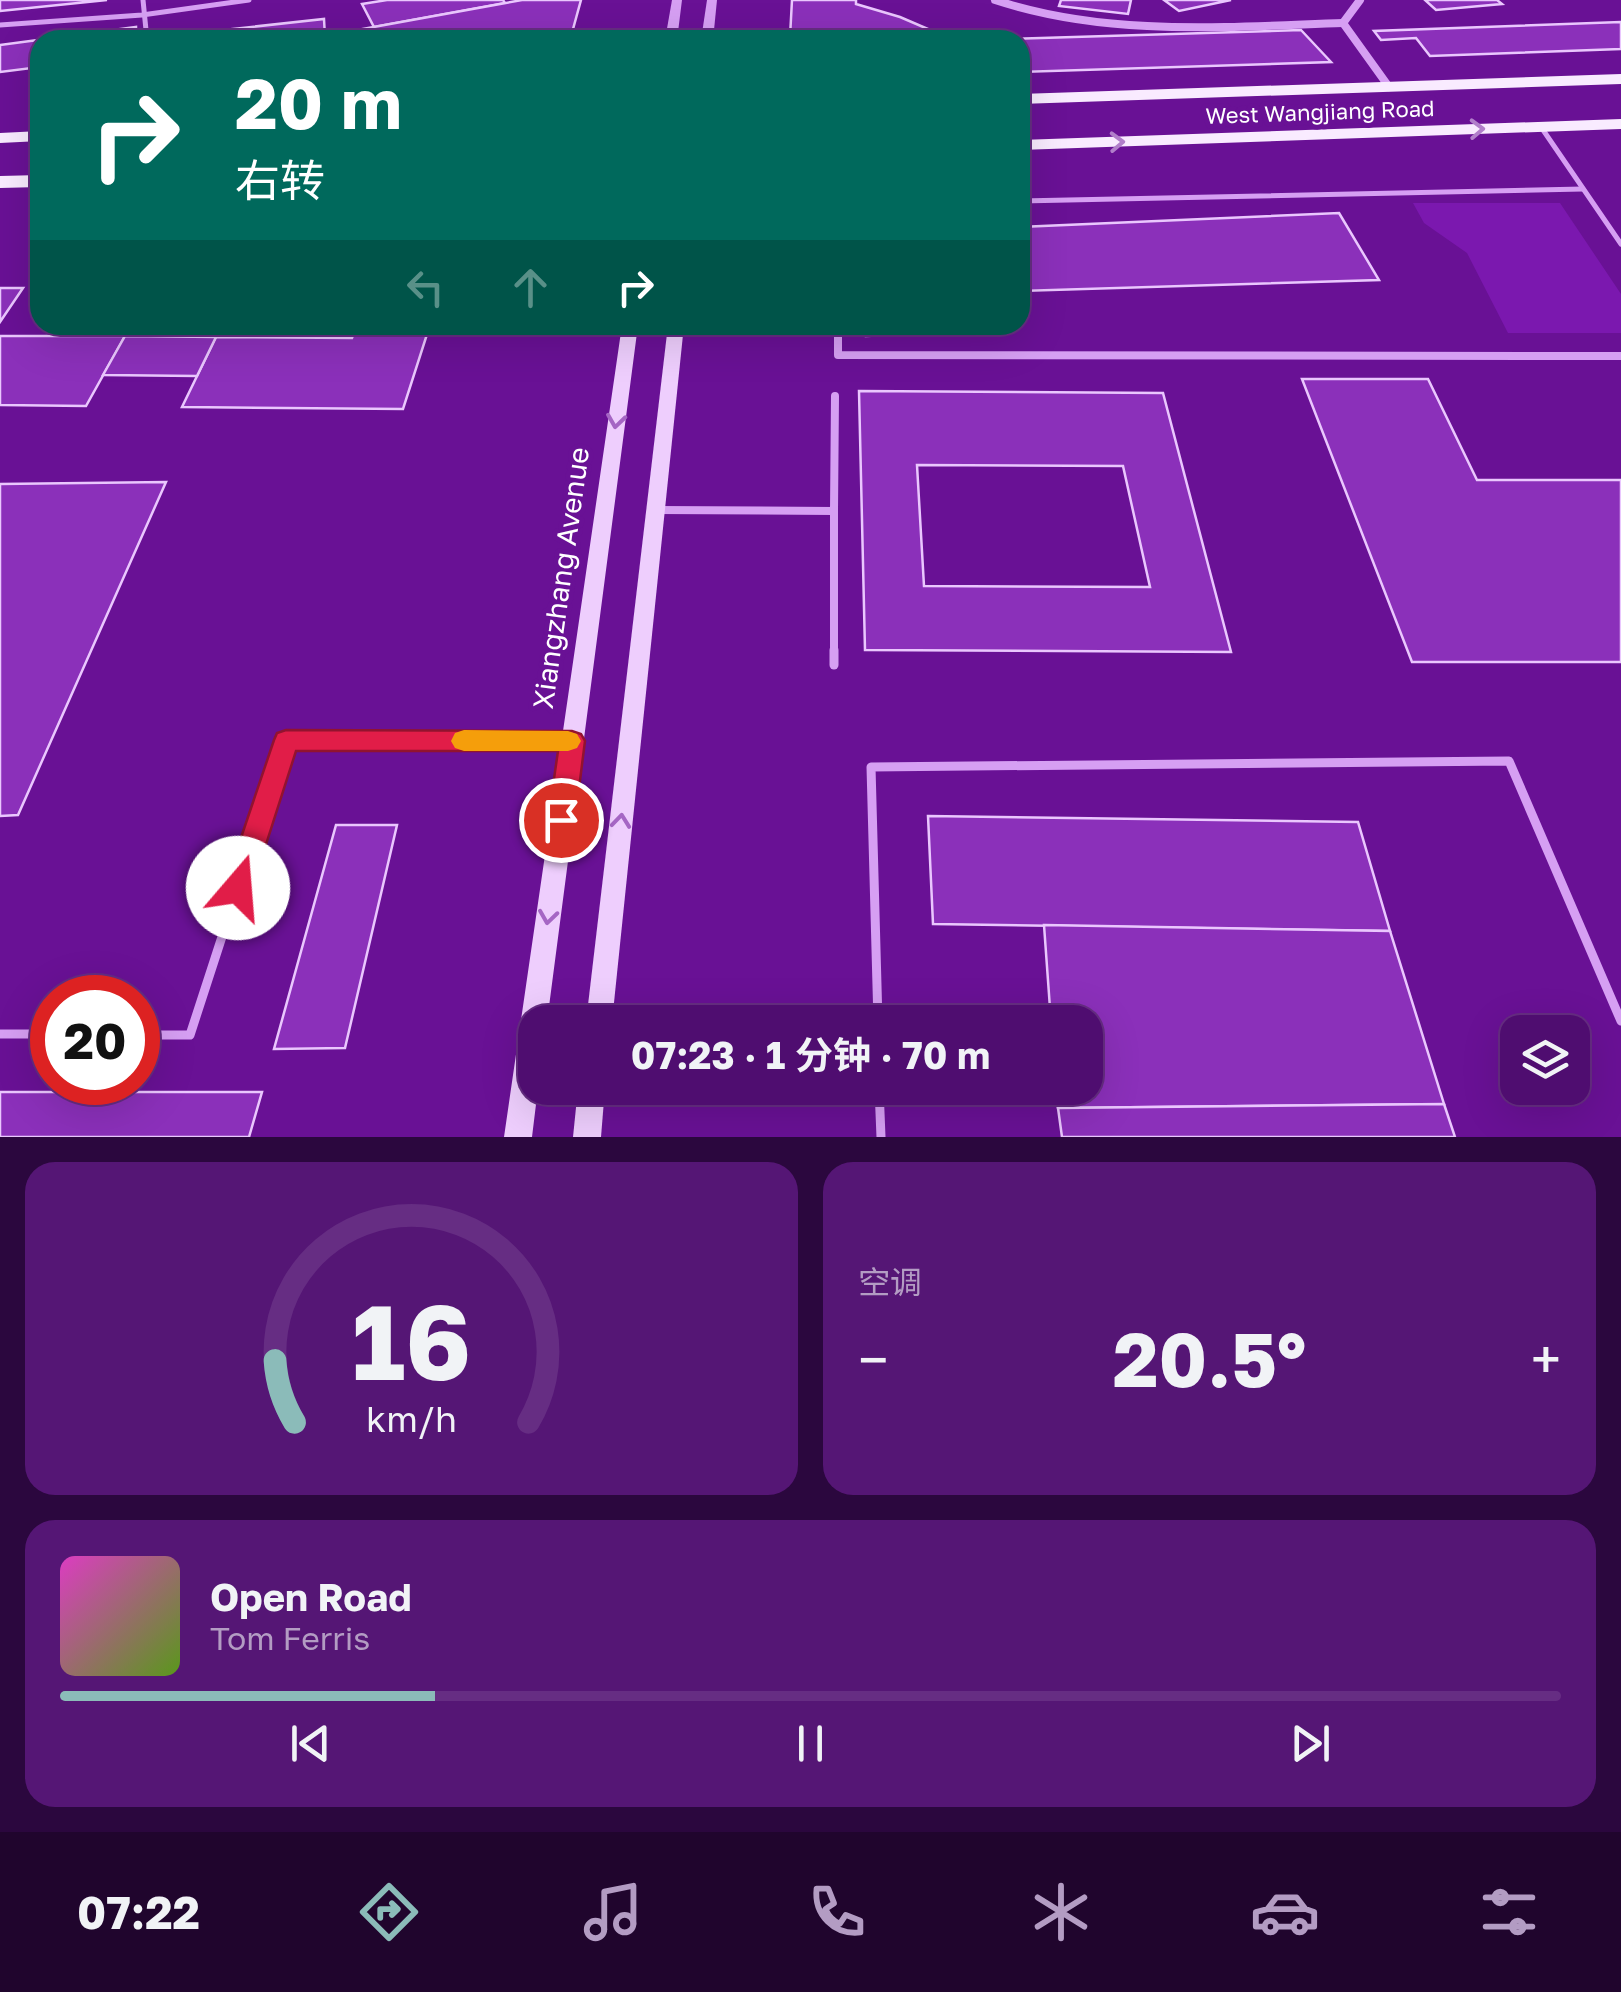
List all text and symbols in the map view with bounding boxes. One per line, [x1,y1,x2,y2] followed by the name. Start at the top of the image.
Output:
[235,60,402,144] text: 20 m
[70,70,200,200] icon: right
[1205,94,1435,129] street label: West Wangjiang Road
[1470,119,1486,140] one-way arrow
[1110,131,1126,152] one-way arrow
[235,153,325,207] text: 右转
[398,260,453,315] icon: left
[503,260,558,315] icon: ahead
[608,260,663,315] icon: right
[606,413,627,430] one-way arrow
[526,445,595,711] street label: Xiangzhang Avenue
[519,778,604,863] pin
[534,793,589,848] icon: arrive
[610,813,631,829] one-way arrow
[186,836,290,940] position arrow
[538,909,559,925] one-way arrow
[30,975,160,1105] speed limit sign: 20
[1500,1015,1590,1105] map controls
[1500,1015,1590,1105] button: layers
[631,1032,990,1077] text: 07:23 · 1 分钟 · 70 m
[858,1263,922,1301] text: 空调
[352,1278,471,1403] text: 16
[1113,1313,1306,1404] text: 20.5°
[858,1326,888,1392] text: −
[1531,1326,1561,1392] text: +
[366,1397,457,1440] text: km/h
[210,1574,412,1619] text: Open Road
[210,1619,370,1657] text: Tom Ferris
[283,1716,338,1771] icon: previous
[783,1716,838,1771] icon: pause
[1283,1716,1338,1771] icon: next
[354,1877,424,1947] icon: directions
[578,1877,648,1947] icon: music
[802,1877,872,1947] icon: phone
[1026,1877,1096,1947] icon: climate
[1250,1877,1320,1947] icon: car
[1474,1877,1544,1947] icon: filters
[77,1885,200,1939] text: 07:22

